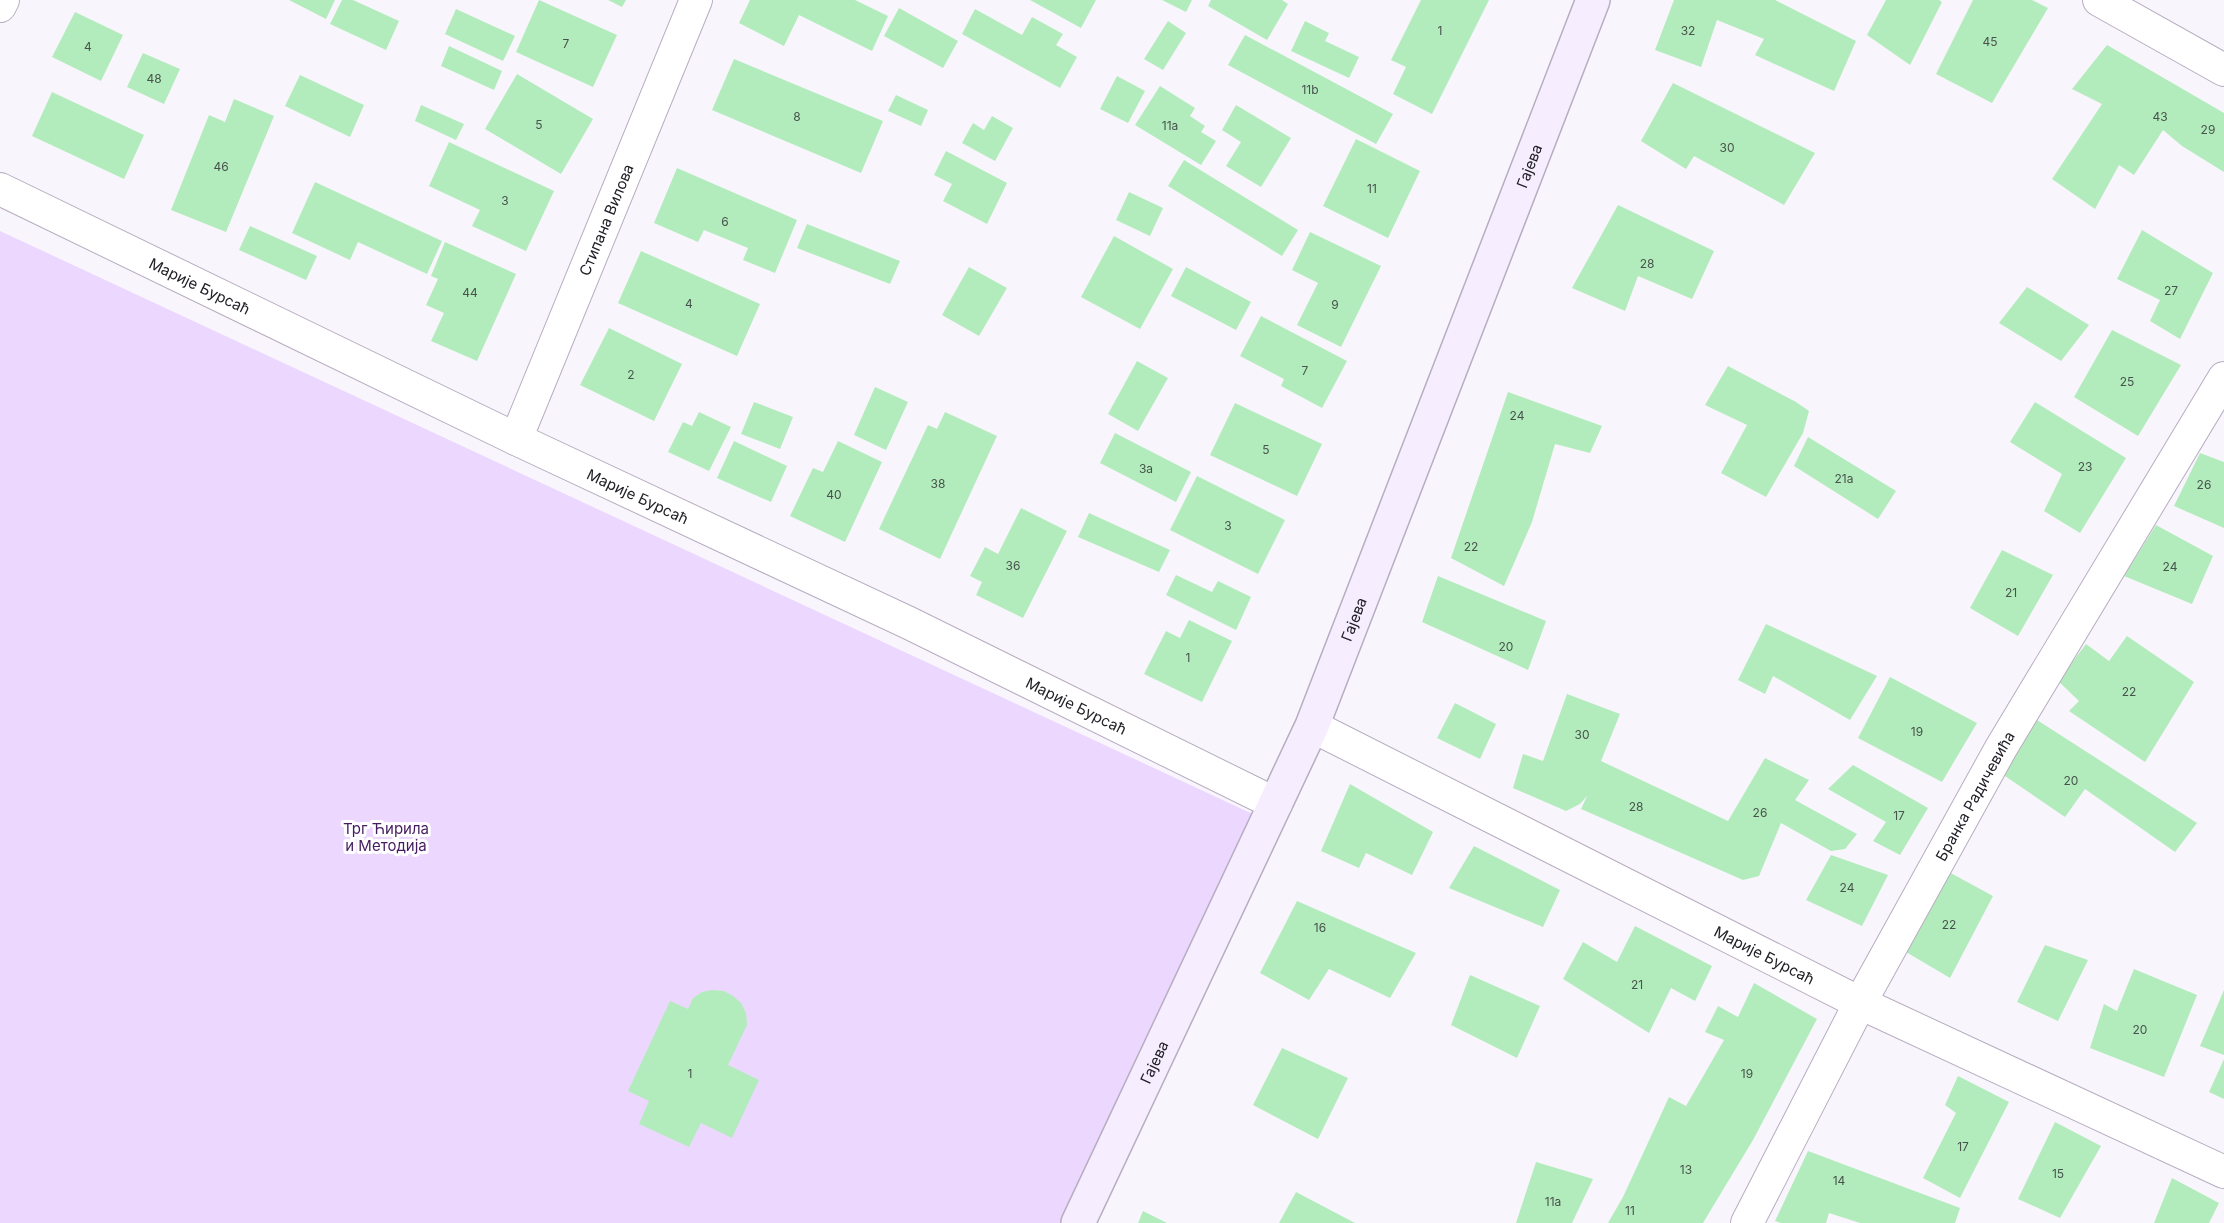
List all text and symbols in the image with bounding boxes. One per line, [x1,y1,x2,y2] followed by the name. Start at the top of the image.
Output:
[1438,23,1442,38] house number: 1
[1681,23,1695,38] house number: 32
[1982,34,1998,49] house number: 45
[563,36,570,51] house number: 7
[84,39,92,54] house number: 4
[146,71,162,86] house number: 48
[1301,82,1319,97] house number: 11b
[793,109,801,124] house number: 8
[2152,109,2168,124] house number: 43
[535,117,543,132] house number: 5
[1162,118,1178,133] house number: 11a
[2201,122,2215,137] house number: 29
[1720,140,1734,155] house number: 30
[1512,141,1546,190] street label: Гајева
[213,159,229,174] house number: 46
[575,161,637,278] street label: Стипана Вилова
[1367,181,1377,196] house number: 11
[501,193,509,208] house number: 3
[721,214,729,229] house number: 6
[146,253,253,318] street label: Марије Бурсаћ
[1640,256,1654,271] house number: 28
[2164,283,2178,298] house number: 27
[462,285,478,300] house number: 44
[685,296,693,311] house number: 4
[1331,297,1339,312] house number: 9
[1302,363,1309,378] house number: 7
[627,367,635,382] house number: 2
[2120,374,2134,389] house number: 25
[1510,408,1525,423] house number: 24
[1262,442,1270,457] house number: 5
[2078,459,2092,474] house number: 23
[1139,461,1153,476] house number: 3a
[584,464,692,528] street label: Марије Бурсаћ
[1835,471,1853,486] house number: 21a
[931,476,945,491] house number: 38
[2197,477,2211,492] house number: 26
[826,487,842,502] house number: 40
[1224,518,1232,533] house number: 3
[1464,539,1478,554] house number: 22
[1006,558,1020,573] house number: 36
[2163,559,2178,574] house number: 24
[2005,585,2017,600] house number: 21
[1336,594,1370,644] street label: Гајева
[1499,639,1513,654] house number: 20
[1186,650,1190,665] house number: 1
[1023,673,1130,738] street label: Марије Бурсаћ
[2122,684,2136,699] house number: 22
[1911,724,1923,739] house number: 19
[1575,727,1589,742] house number: 30
[1931,728,2018,864] street label: Бранка Радичевића
[2064,773,2078,788] house number: 20
[1629,799,1643,814] house number: 28
[1753,805,1767,820] house number: 26
[1893,808,1905,823] house number: 17
[343,819,429,855] park label: Трг Ћирила и Методија
[1840,880,1855,895] house number: 24
[1942,917,1956,932] house number: 22
[1314,920,1326,935] house number: 16
[1711,921,1818,988] street label: Марије Бурсаћ
[1631,977,1643,992] house number: 21
[2133,1022,2147,1037] house number: 20
[1136,1037,1172,1087] street label: Гајева
[688,1066,692,1081] house number: 1
[1741,1066,1753,1081] house number: 19
[1957,1139,1969,1154] house number: 17
[1680,1162,1692,1177] house number: 13
[2052,1166,2064,1181] house number: 15
[1833,1173,1846,1188] house number: 14
[1545,1194,1561,1209] house number: 11a
[1625,1203,1635,1218] house number: 11

